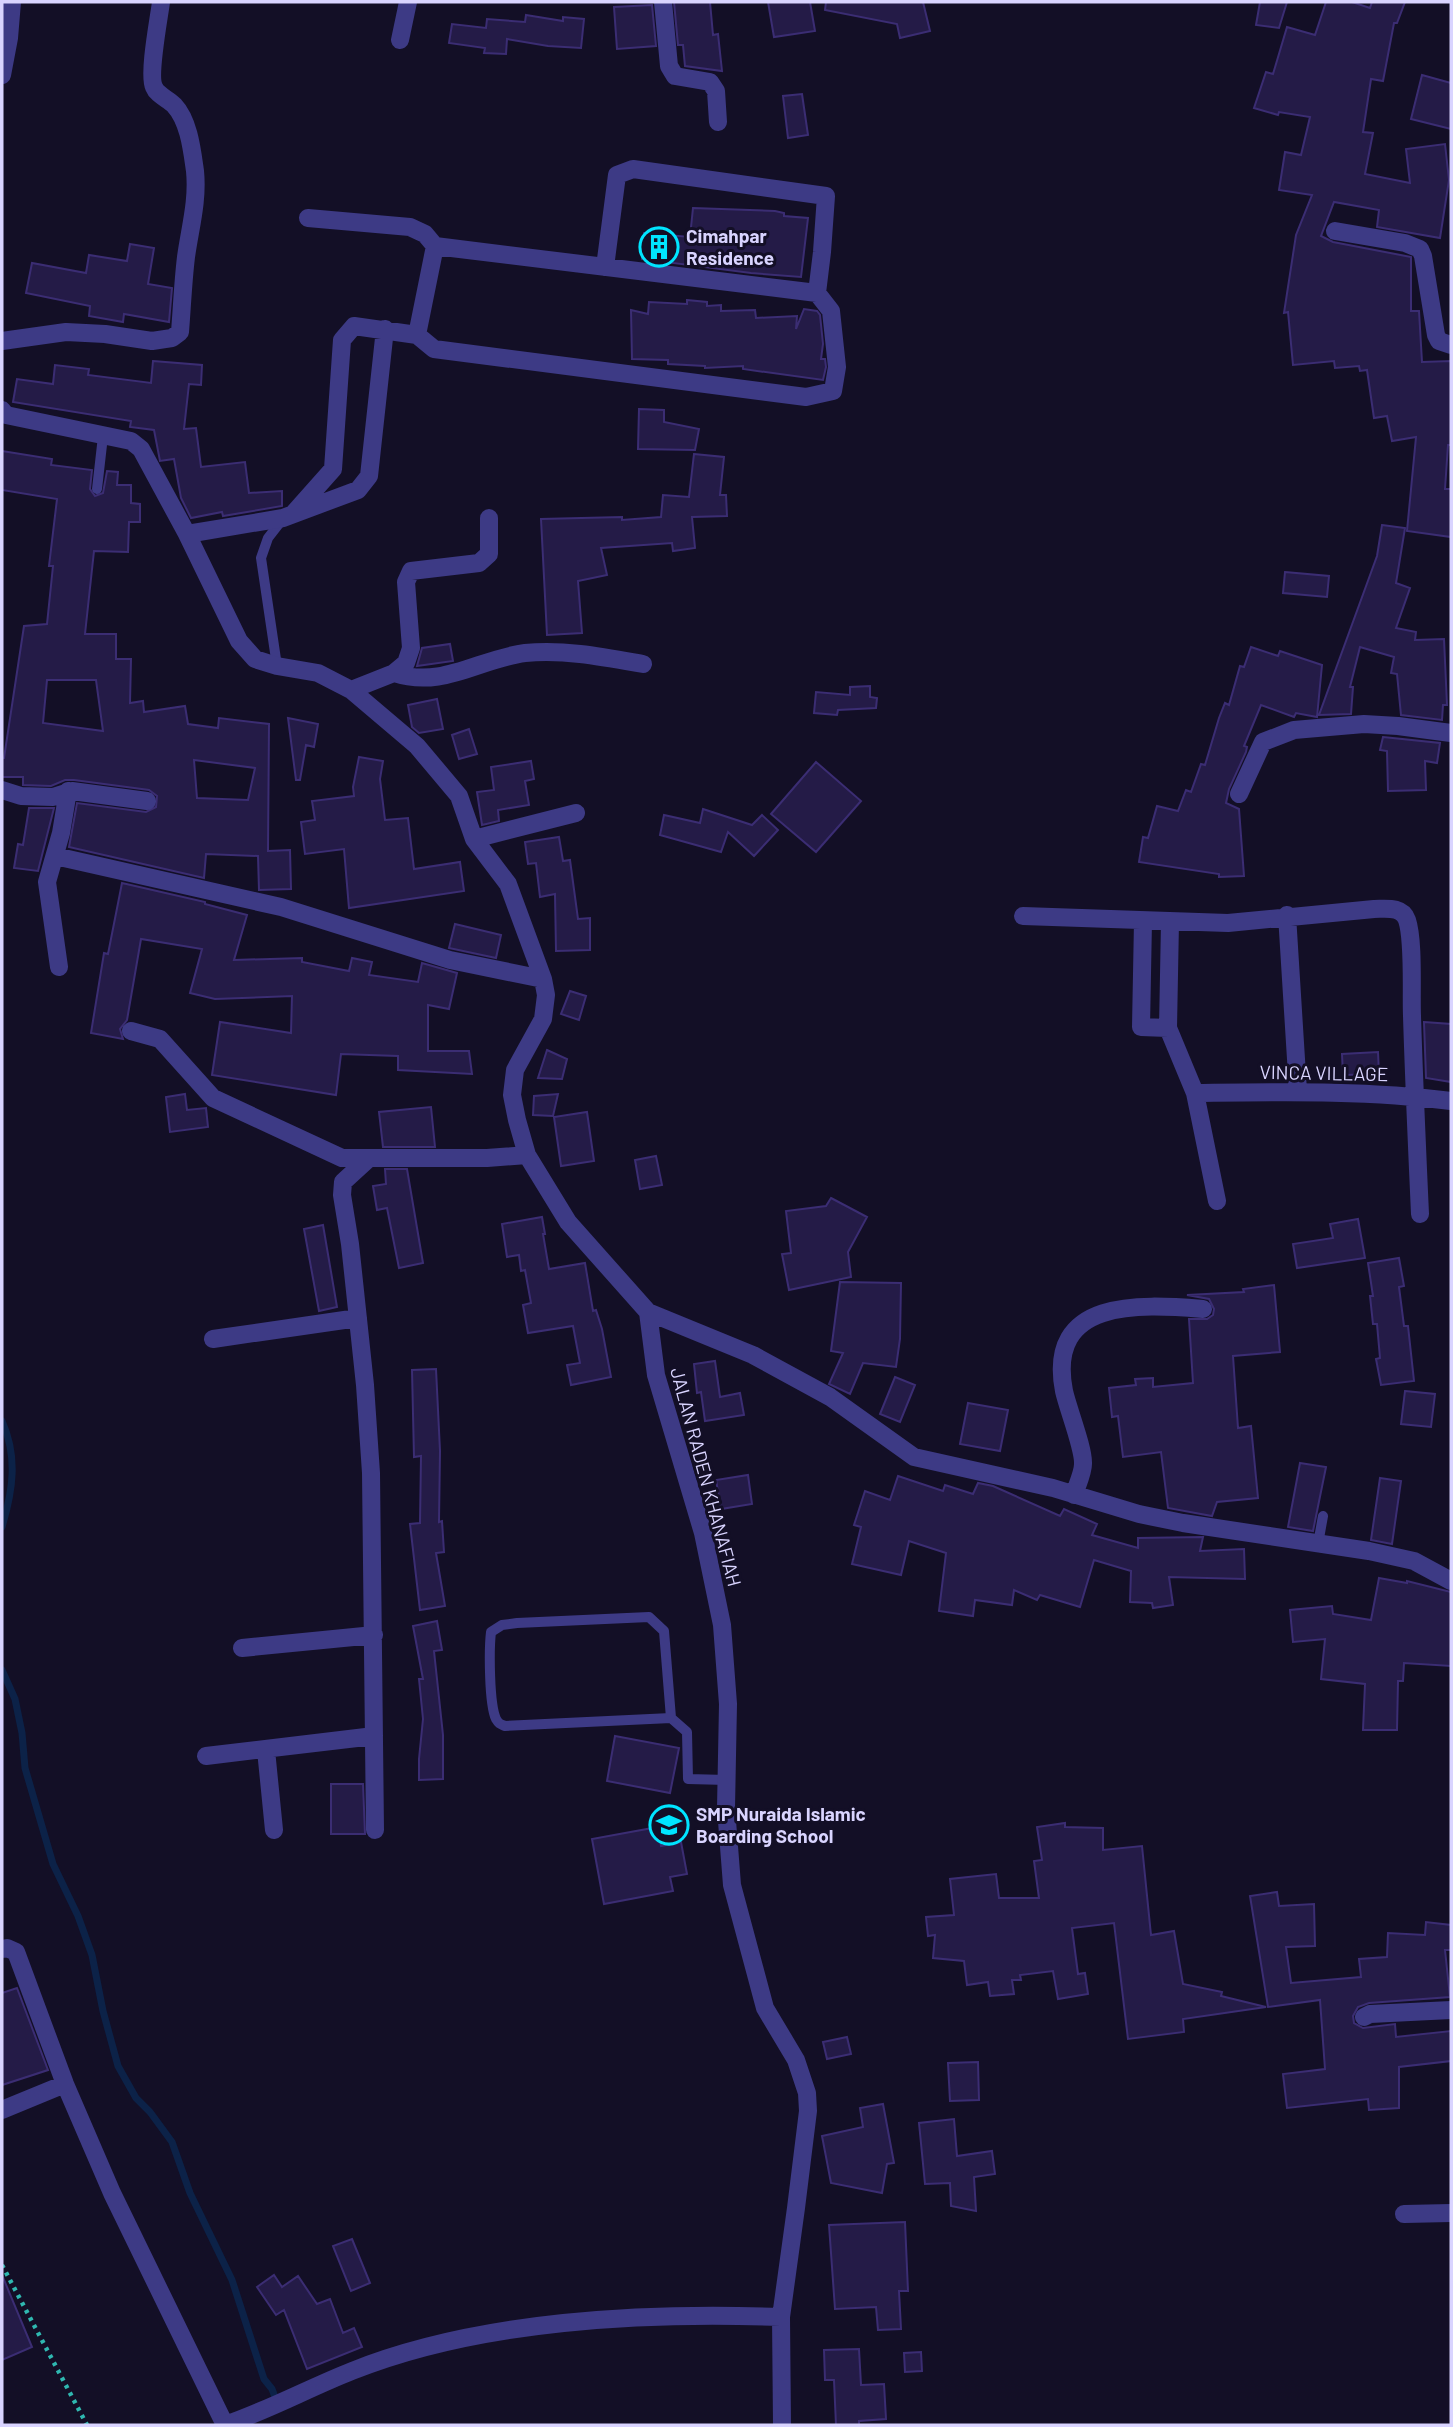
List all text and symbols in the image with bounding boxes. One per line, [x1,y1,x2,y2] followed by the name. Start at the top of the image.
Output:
[686,224,774,269] place label: Cimahpar Residence
[638,226,680,268] building icon: Cimahpar Residence
[1259,1060,1389,1085] street label: VINCA VILLAGE
[666,1365,747,1589] street label: JALAN RADEN KHANAFIAH
[696,1802,866,1847] place label: SMP Nuraida Islamic Boarding School
[648,1804,690,1846] school or university icon: SMP Nuraida Islamic Boarding School

